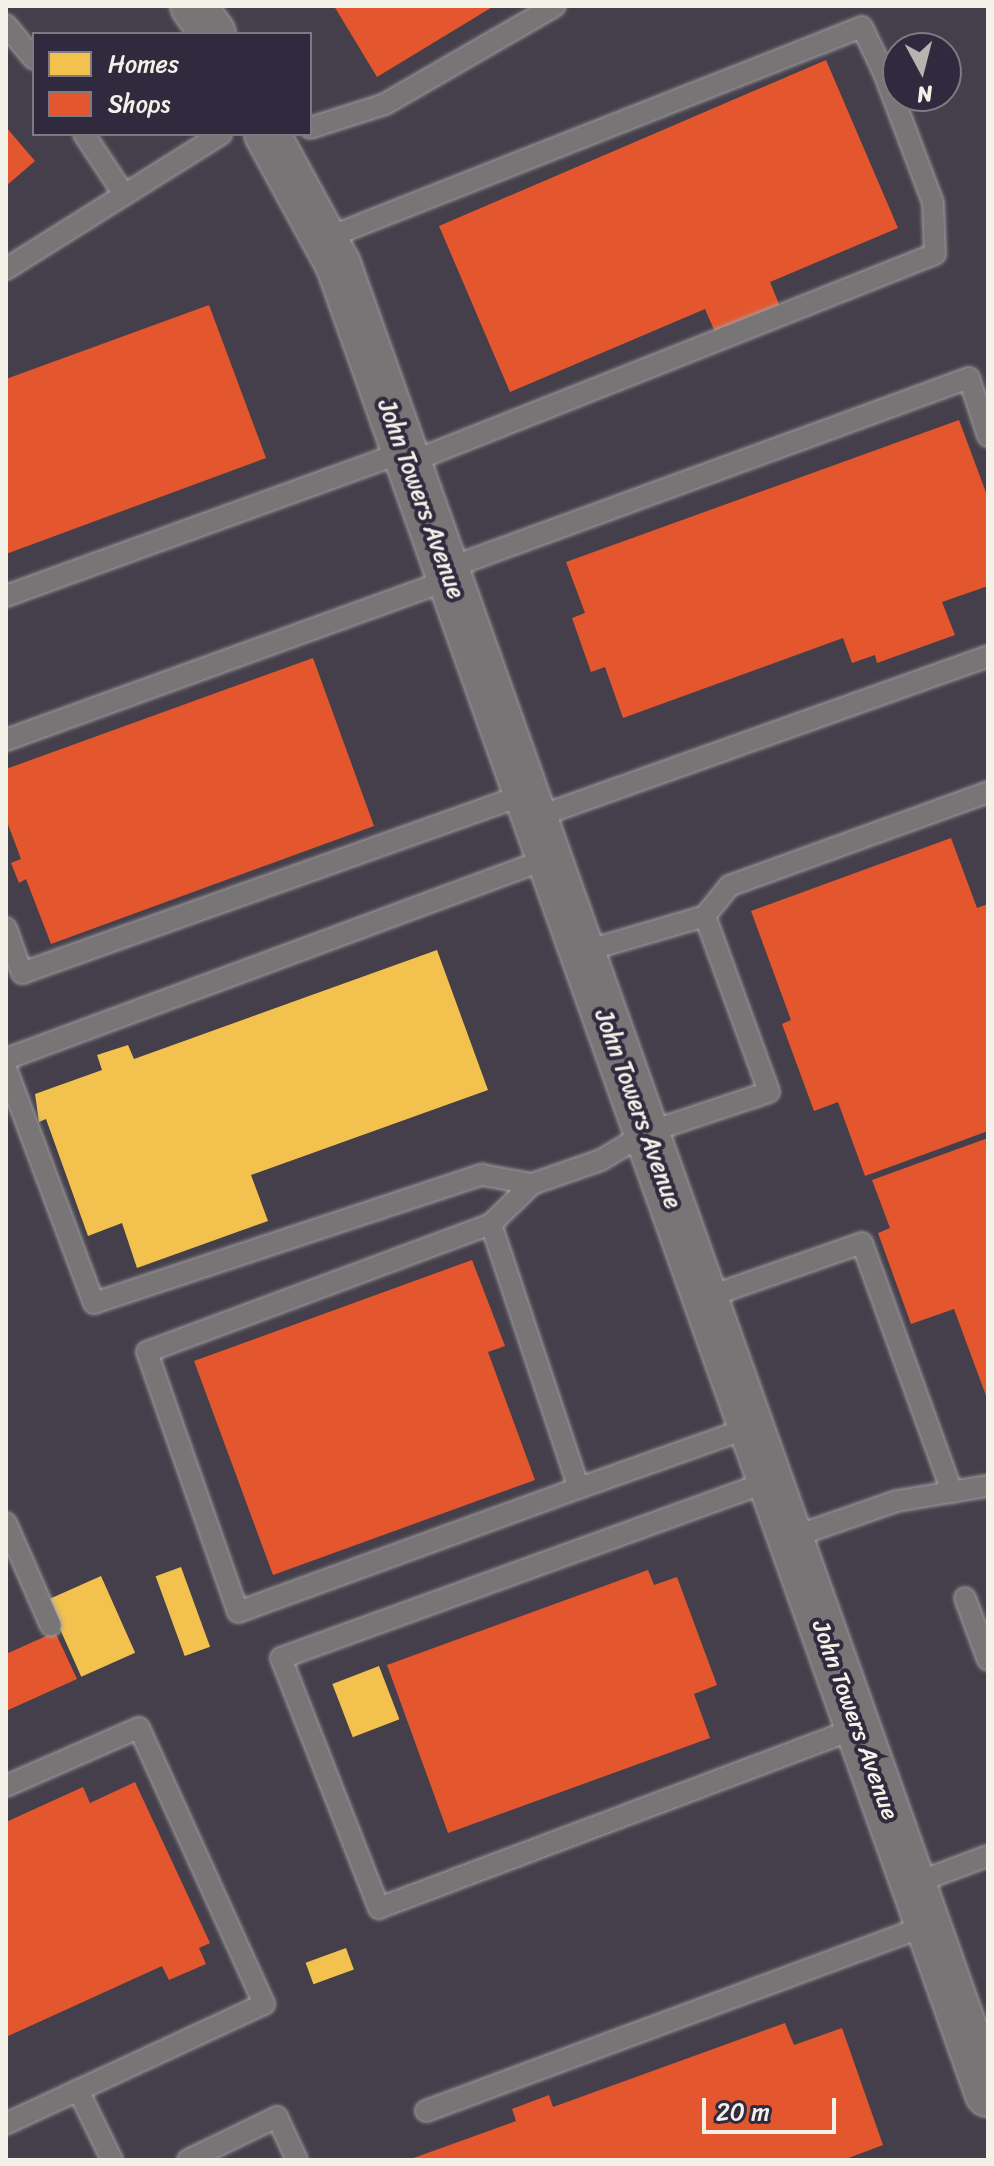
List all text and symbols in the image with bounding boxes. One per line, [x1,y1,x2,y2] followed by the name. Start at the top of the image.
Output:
[32,32,312,136] legend
[882,32,962,112] north arrow
[108,43,179,85] text: Homes
[915,74,935,115] text: N
[108,83,170,125] text: Shops
[372,395,470,603] street label: John Towers Avenue
[589,1005,687,1213] street label: John Towers Avenue
[806,1616,904,1824] street label: John Towers Avenue
[706,2082,840,2132] scale bar
[716,2091,770,2133] text: 20 m

